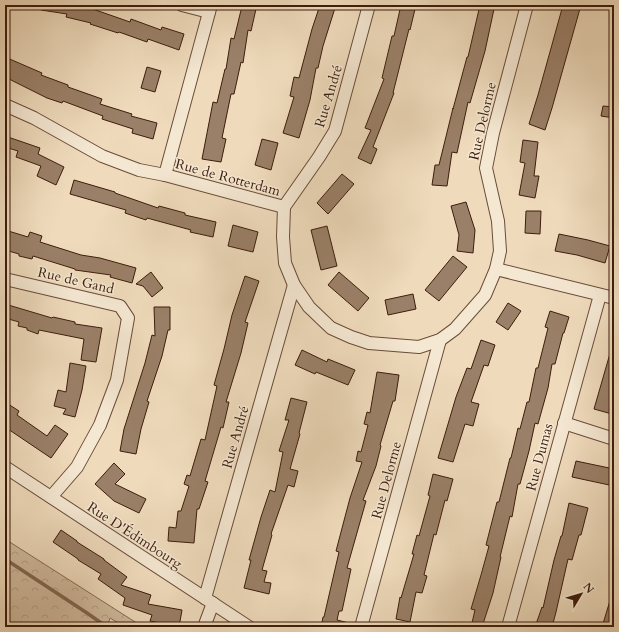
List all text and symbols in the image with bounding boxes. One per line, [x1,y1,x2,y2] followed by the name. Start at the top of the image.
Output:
[310,63,347,130] street label: Rue André
[464,80,501,162] street label: Rue Delorme
[173,154,283,201] street label: Rue de Rotterdam
[36,263,116,299] street label: Rue de Gand
[217,404,253,471] street label: Rue André
[521,421,558,493] street label: Rue Dumas
[367,439,406,521] street label: Rue Delorme
[84,498,186,573] street label: Rue D'Édimbourg
[561,574,601,614] north arrow
[580,580,598,597] text: N

